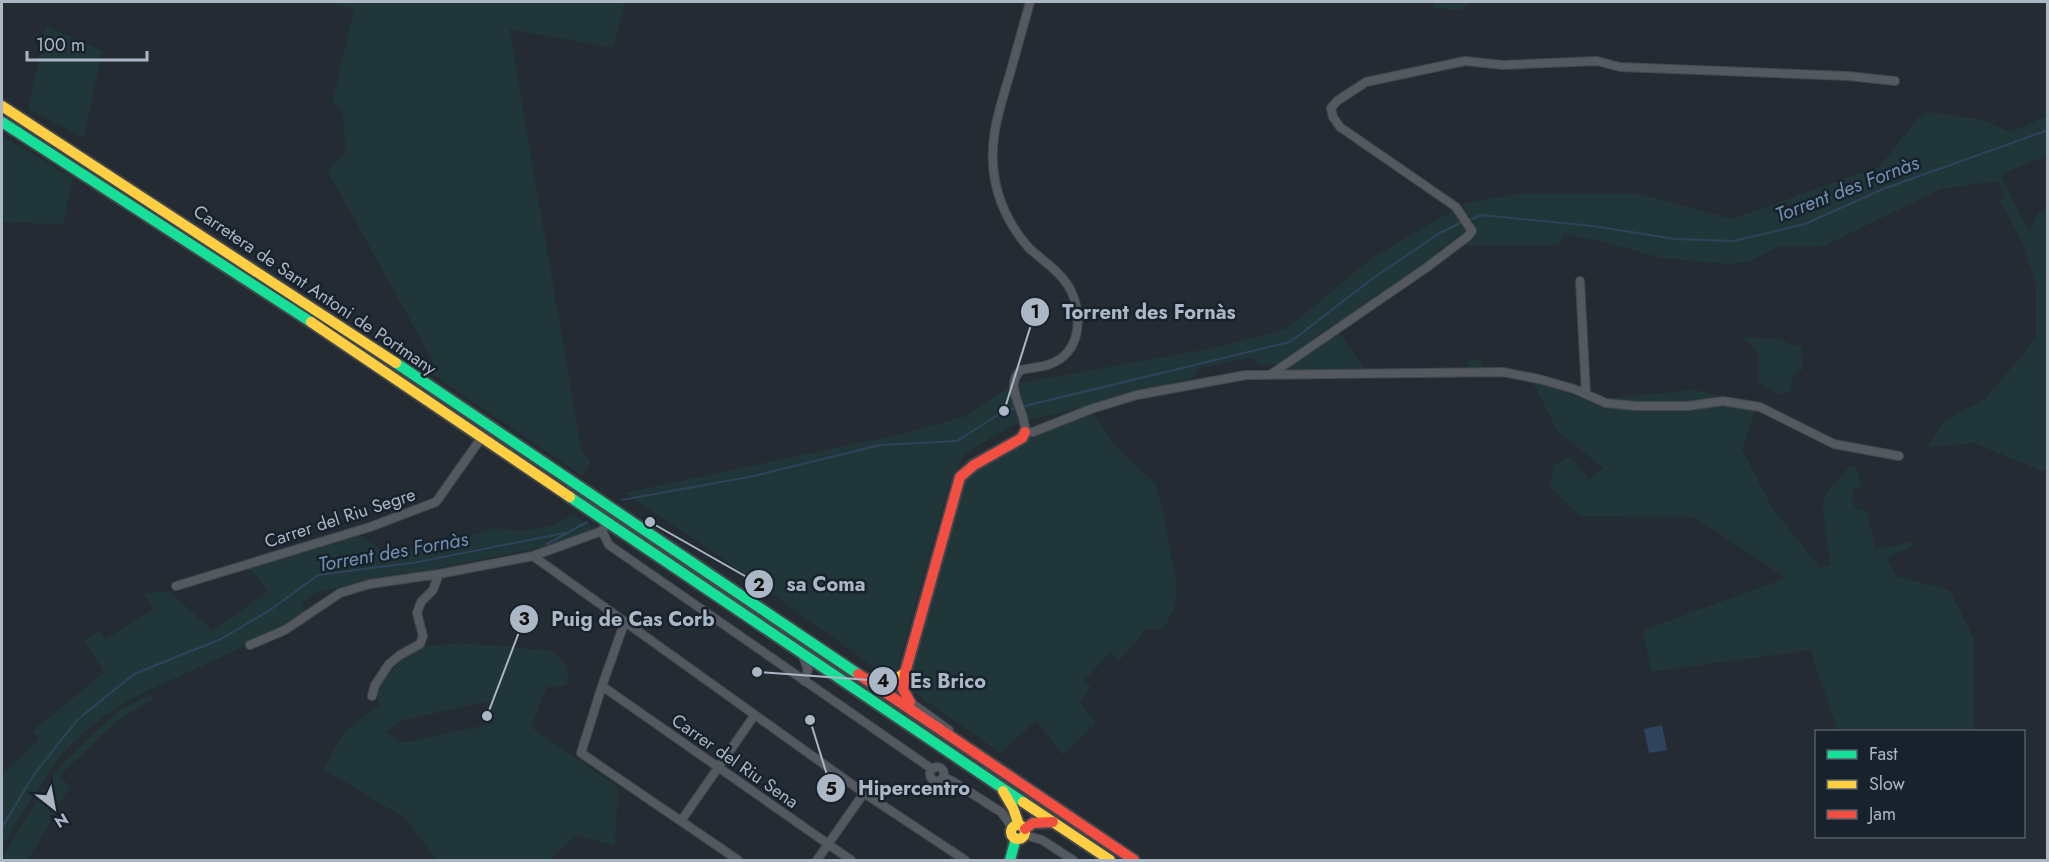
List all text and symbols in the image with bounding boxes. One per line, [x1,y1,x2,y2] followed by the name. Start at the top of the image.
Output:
[27,24,147,62] scale bar
[36,32,85,58] text: 100 m
[1771,148,1923,230] water label: Torrent des Fornàs
[188,199,442,381] street label: Carretera de Sant Antoni de Portmany
[1020,293,1248,331] callout: Torrent des Fornàs
[1062,298,1236,327] text: Torrent des Fornàs
[1030,299,1040,325] text: 1
[261,481,419,555] street label: Carrer del Riu Segre
[316,525,470,579] water label: Torrent des Fornàs
[744,565,877,603] callout: sa Coma
[787,570,865,599] text: sa Coma
[753,572,765,598] text: 2
[509,600,727,638] callout: Puig de Cas Corb
[551,605,715,634] text: Puig de Cas Corb
[518,606,530,632] text: 3
[868,662,997,700] callout: Es Brico
[910,667,986,696] text: Es Brico
[877,668,889,694] text: 4
[666,707,804,815] street label: Carrer del Riu Sena
[1815,730,2025,838] legend
[1869,741,1898,767] text: Fast
[816,769,982,807] callout: Hipercentro
[1869,771,1906,797] text: Slow
[858,774,970,803] text: Hipercentro
[825,776,837,802] text: 5
[24,778,84,838] north arrow
[1867,801,1896,827] text: Jam
[50,807,73,834] text: N

